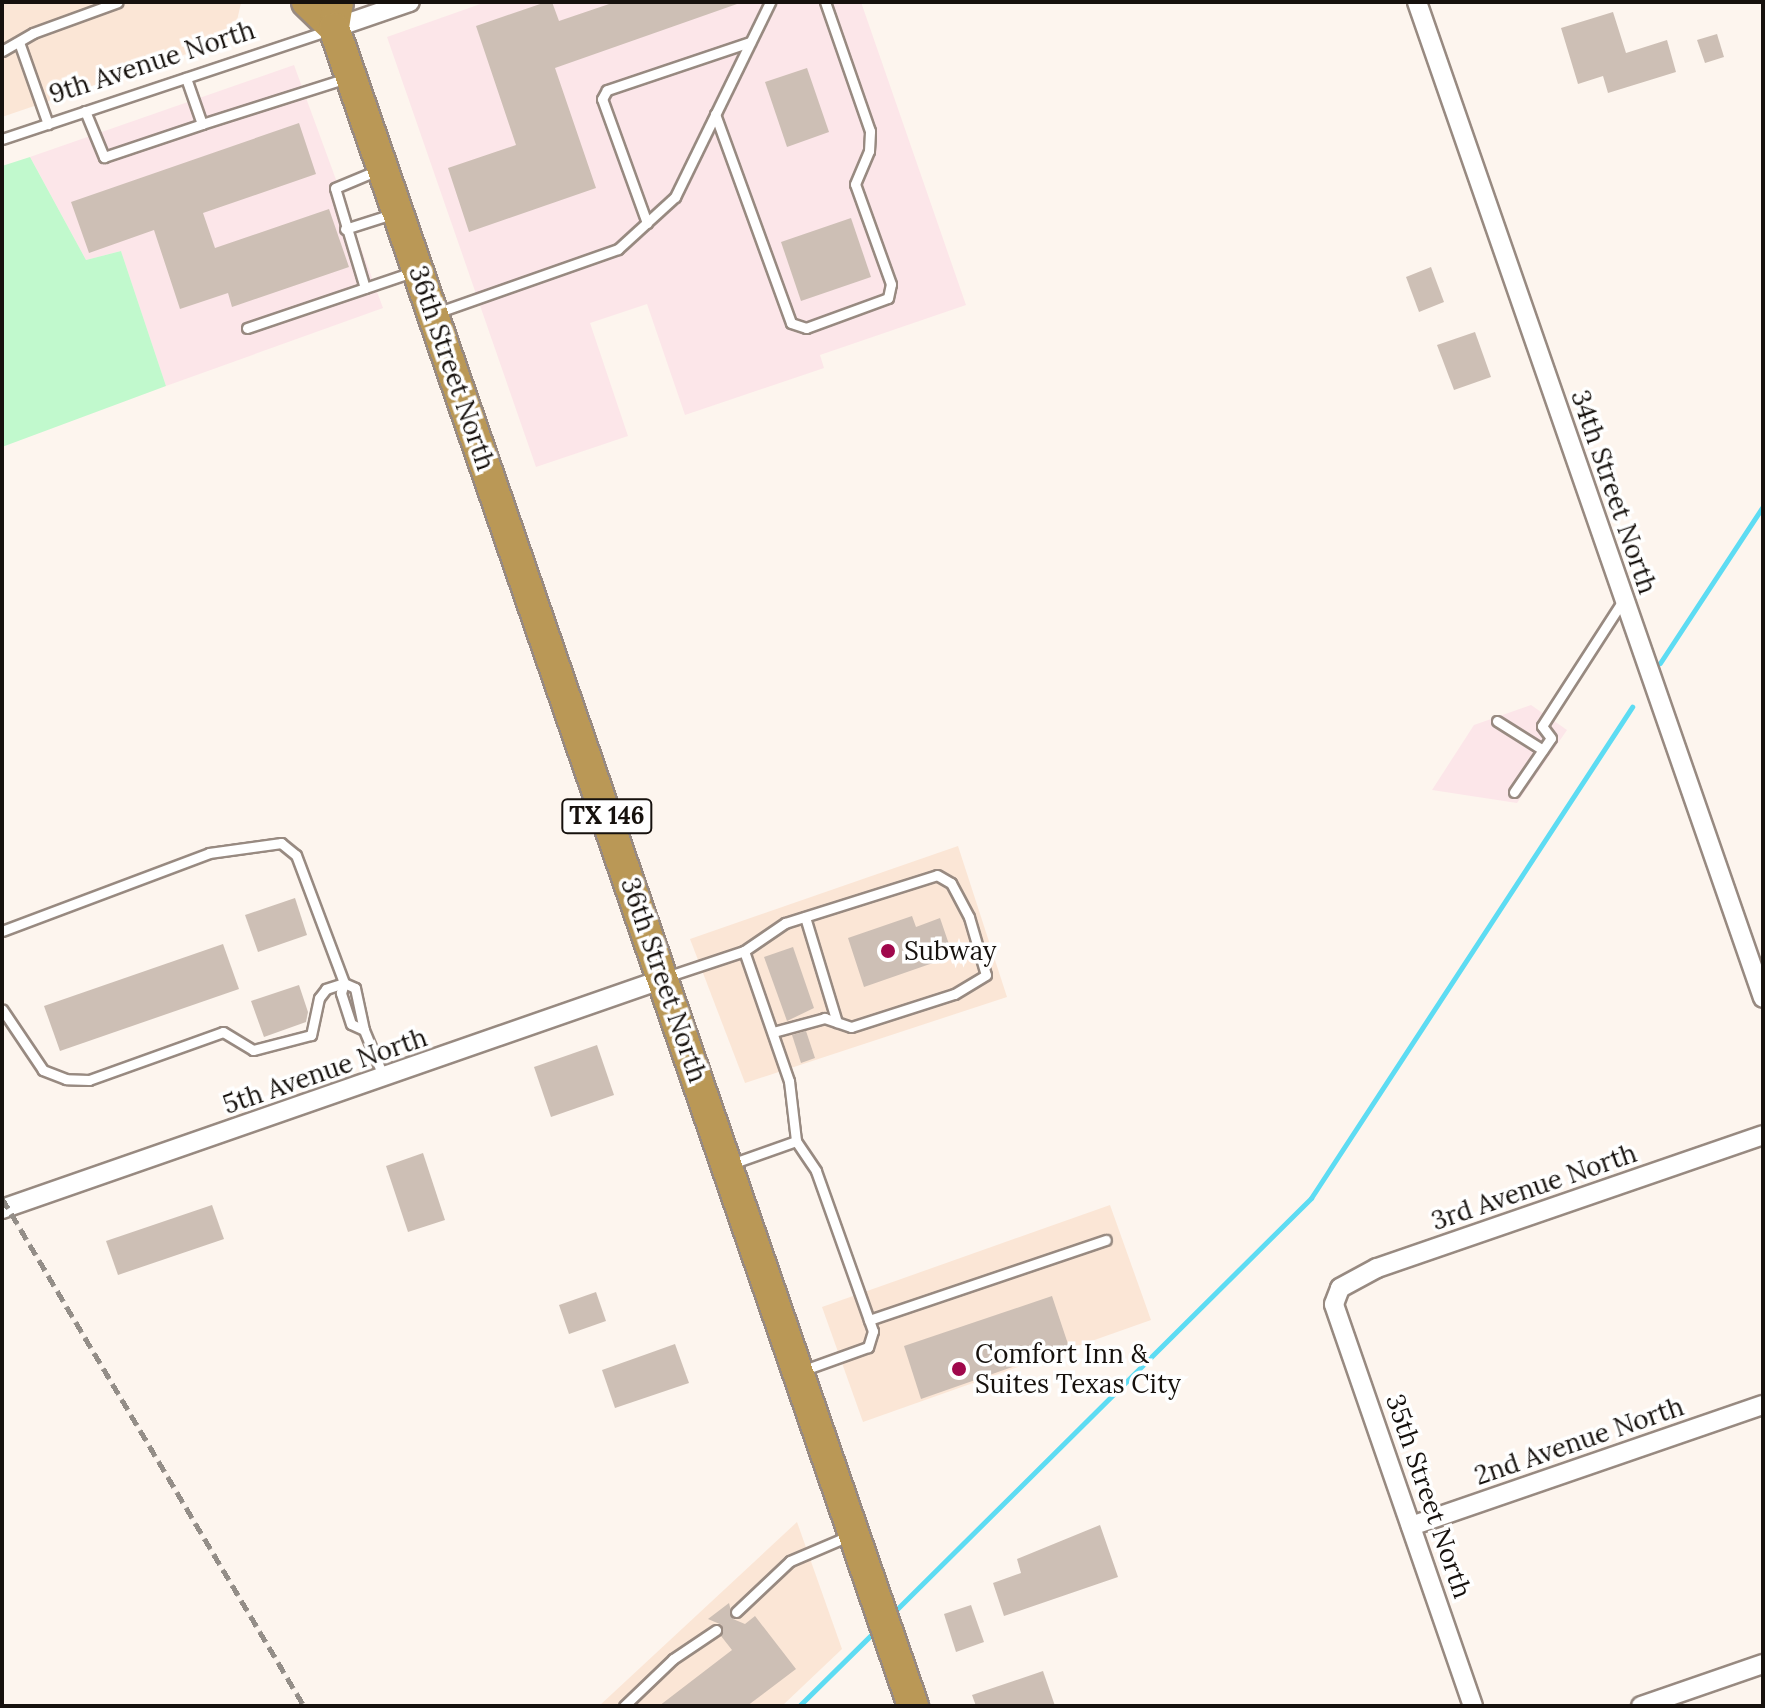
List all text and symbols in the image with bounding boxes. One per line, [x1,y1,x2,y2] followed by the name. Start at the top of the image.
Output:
[45,14,259,110] street label: 9th Avenue North
[402,262,502,474] street label: 36th Street North
[1565,386,1663,598] street label: 34th Street North
[561,796,653,836] road number: TX 146
[614,874,714,1086] street label: 36th Street North
[904,935,997,967] place label: Subway
[879,942,897,960] marker: Subway
[219,1021,431,1121] street label: 5th Avenue North
[1427,1137,1641,1237] street label: 3rd Avenue North
[975,1338,1181,1400] place label: Comfort Inn & Suites Texas City
[950,1360,968,1378] marker: Comfort Inn & Suites Texas City
[1379,1390,1479,1602] street label: 35th Street North
[1470,1391,1688,1491] street label: 2nd Avenue North

